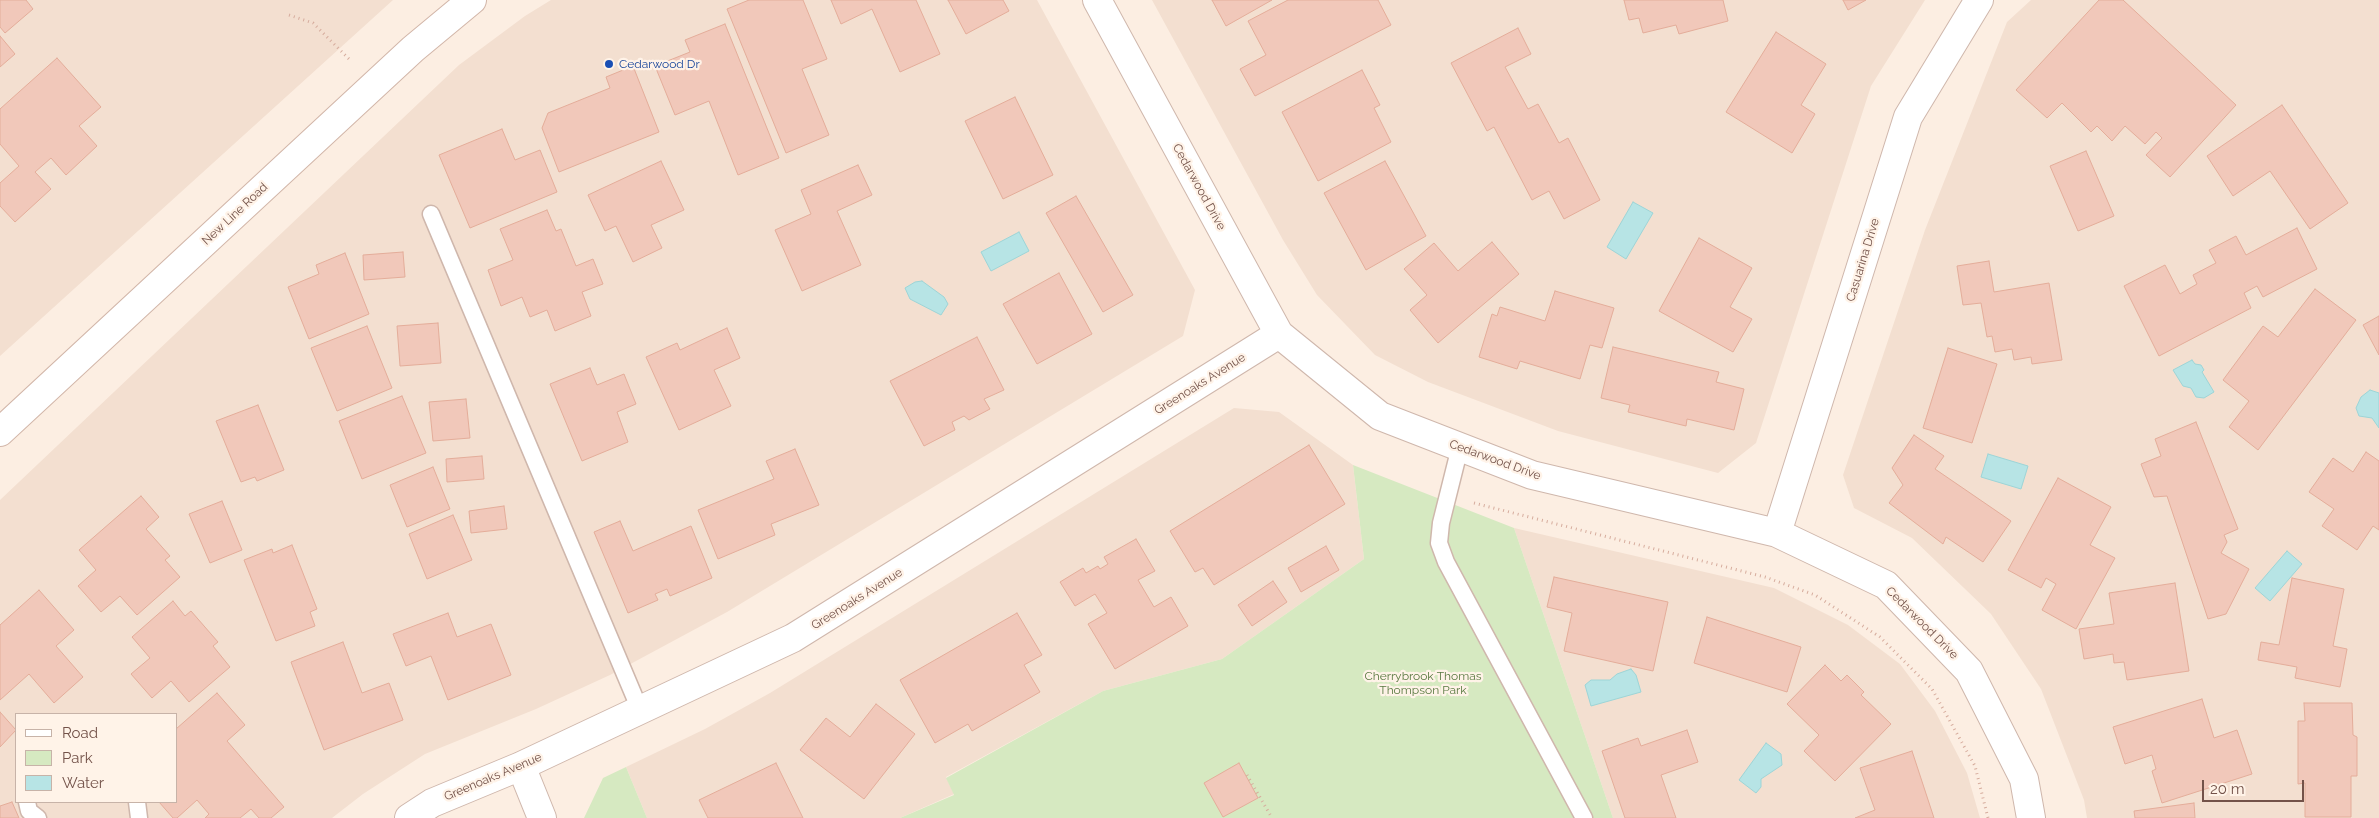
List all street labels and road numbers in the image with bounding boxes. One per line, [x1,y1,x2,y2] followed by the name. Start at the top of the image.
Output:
[1169,141,1229,233] street label: Cedarwood Drive
[199,180,271,248] street label: New Line Road
[1843,217,1883,303] street label: Casuarina Drive
[1152,350,1248,418] street label: Greenoaks Avenue
[1447,437,1543,483] street label: Cedarwood Drive
[809,565,905,633] street label: Greenoaks Avenue
[1883,584,1961,662] street label: Cedarwood Drive
[442,750,544,804] street label: Greenoaks Avenue

